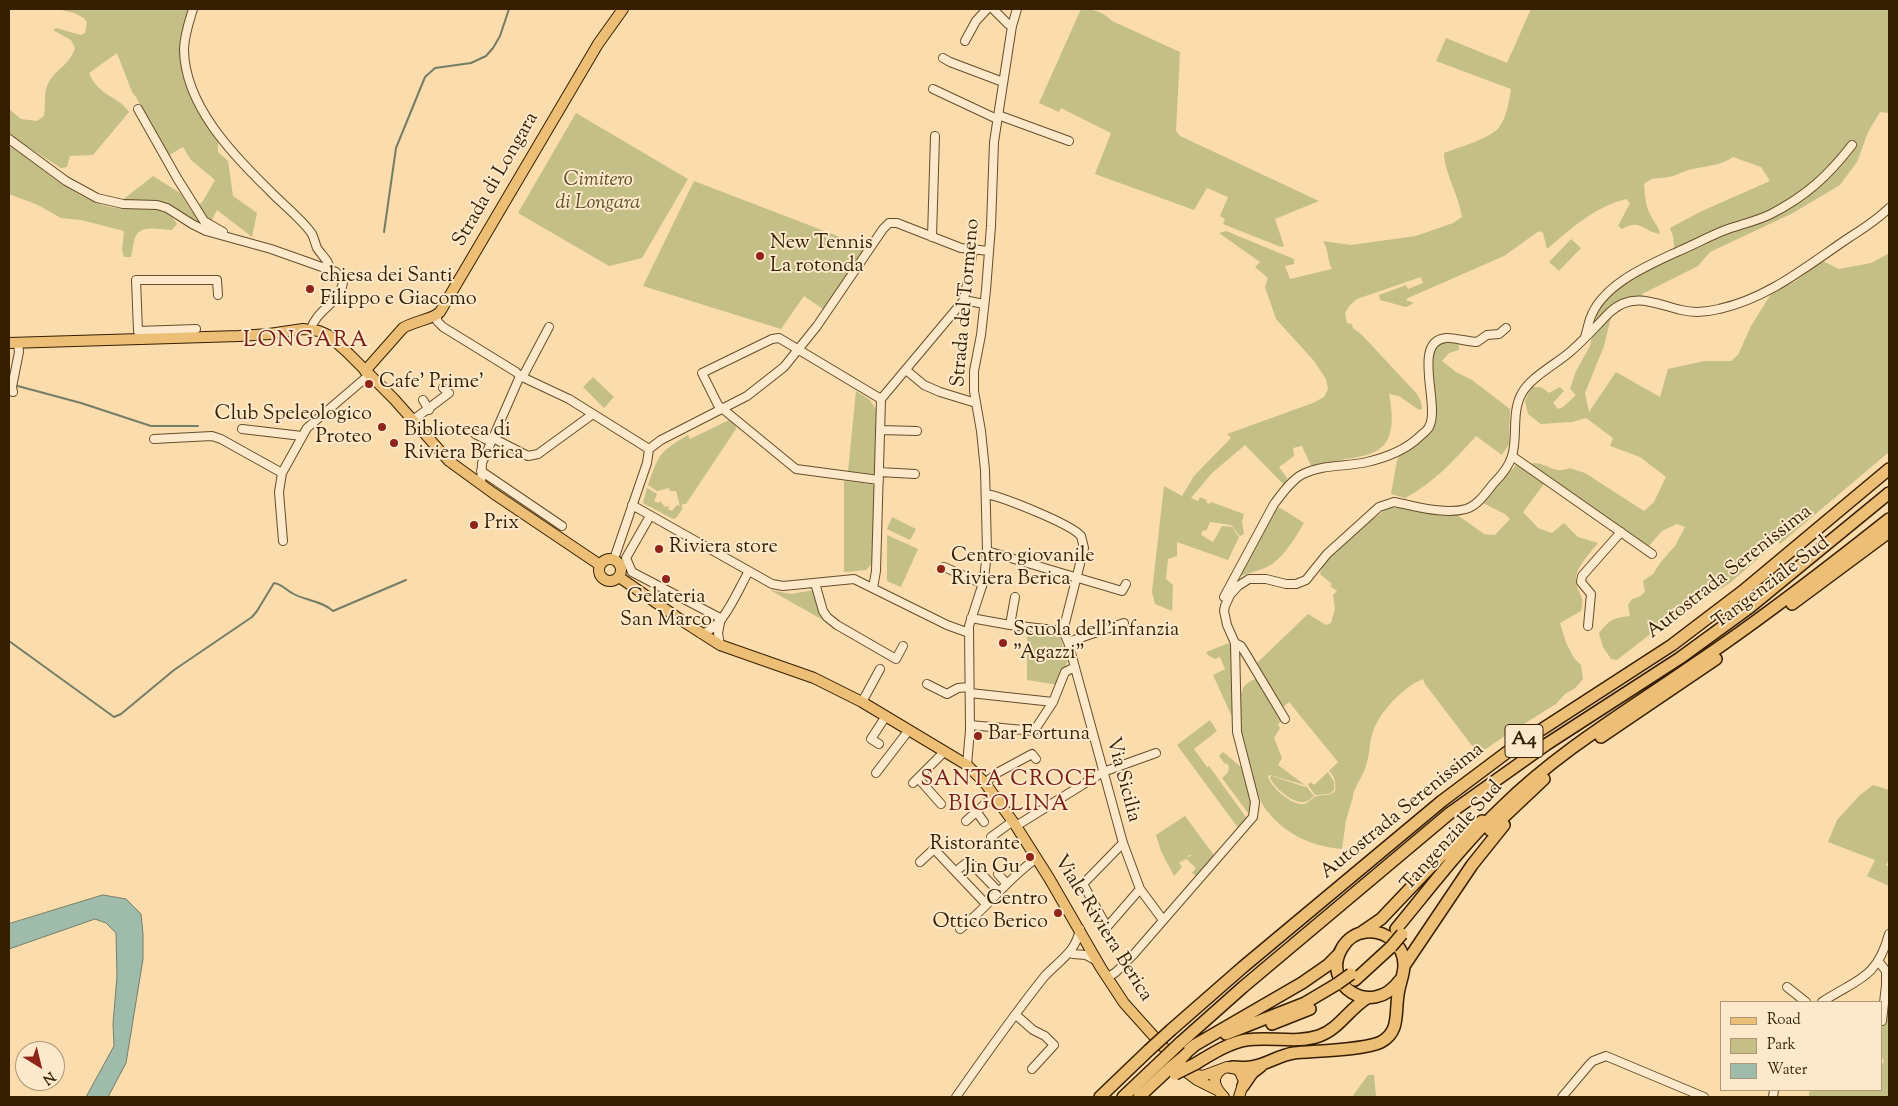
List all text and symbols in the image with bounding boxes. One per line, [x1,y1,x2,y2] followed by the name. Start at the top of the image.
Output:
[449,109,545,251] street label: Strada di Longara
[556,170,640,217] park label: Cimitero di Longara
[948,218,986,388] street label: Strada del Tormeno
[770,233,873,280] place label: New Tennis La rotonda
[754,250,766,262] marker: New Tennis La rotonda
[320,266,477,313] place label: chiesa dei Santi Filippo e Giacomo
[304,283,316,295] marker: chiesa dei Santi Filippo e Giacomo
[242,329,370,355] district label: LONGARA
[379,372,484,396] place label: Cafe' Prime'
[363,378,375,390] marker: Cafe' Prime'
[215,404,372,451] place label: Club Speleologico Proteo
[404,420,524,467] place label: Biblioteca di Riviera Berica
[376,421,388,433] marker: Club Speleologico Proteo
[388,437,400,449] marker: Biblioteca di Riviera Berica
[1642,501,1818,645] street label: Autostrada Serenissima
[484,513,519,537] place label: Prix
[468,519,480,531] marker: Prix
[1709,532,1835,636] street label: Tangenziale Sud
[669,537,778,561] place label: Riviera store
[653,543,665,555] marker: Riviera store
[951,546,1095,593] place label: Centro giovanile Riviera Berica
[935,563,947,575] marker: Centro giovanile Riviera Berica
[660,573,672,585] marker: Gelateria San Marco
[620,587,712,634] place label: Gelateria San Marco
[1013,620,1179,667] place label: Scuola dell'infanzia "Agazzi"
[997,637,1009,649] marker: Scuola dell'infanzia "Agazzi"
[988,724,1090,748] place label: Bar Fortuna
[1505,724,1543,758] road number: A4
[972,730,984,742] marker: Bar Fortuna
[1099,735,1145,825] street label: Via Sicilia
[1316,739,1490,885] street label: Autostrada Serenissima
[919,768,1099,819] district label: SANTA CROCE BIGOLINA
[1397,777,1509,897] street label: Tangenziale Sud
[930,834,1020,881] place label: Ristorante Jin Gu
[1024,851,1036,863] marker: Ristorante Jin Gu
[1047,851,1157,1007] street label: Viale Riviera Berica
[932,889,1048,936] place label: Centro Ottico Berico
[1052,907,1064,919] marker: Centro Ottico Berico
[1720,1001,1883,1091] legend
[1767,1010,1801,1031] text: Road
[1767,1035,1796,1056] text: Park
[15,1041,65,1091] north arrow
[1767,1060,1807,1081] text: Water
[38,1066,59,1089] text: N

